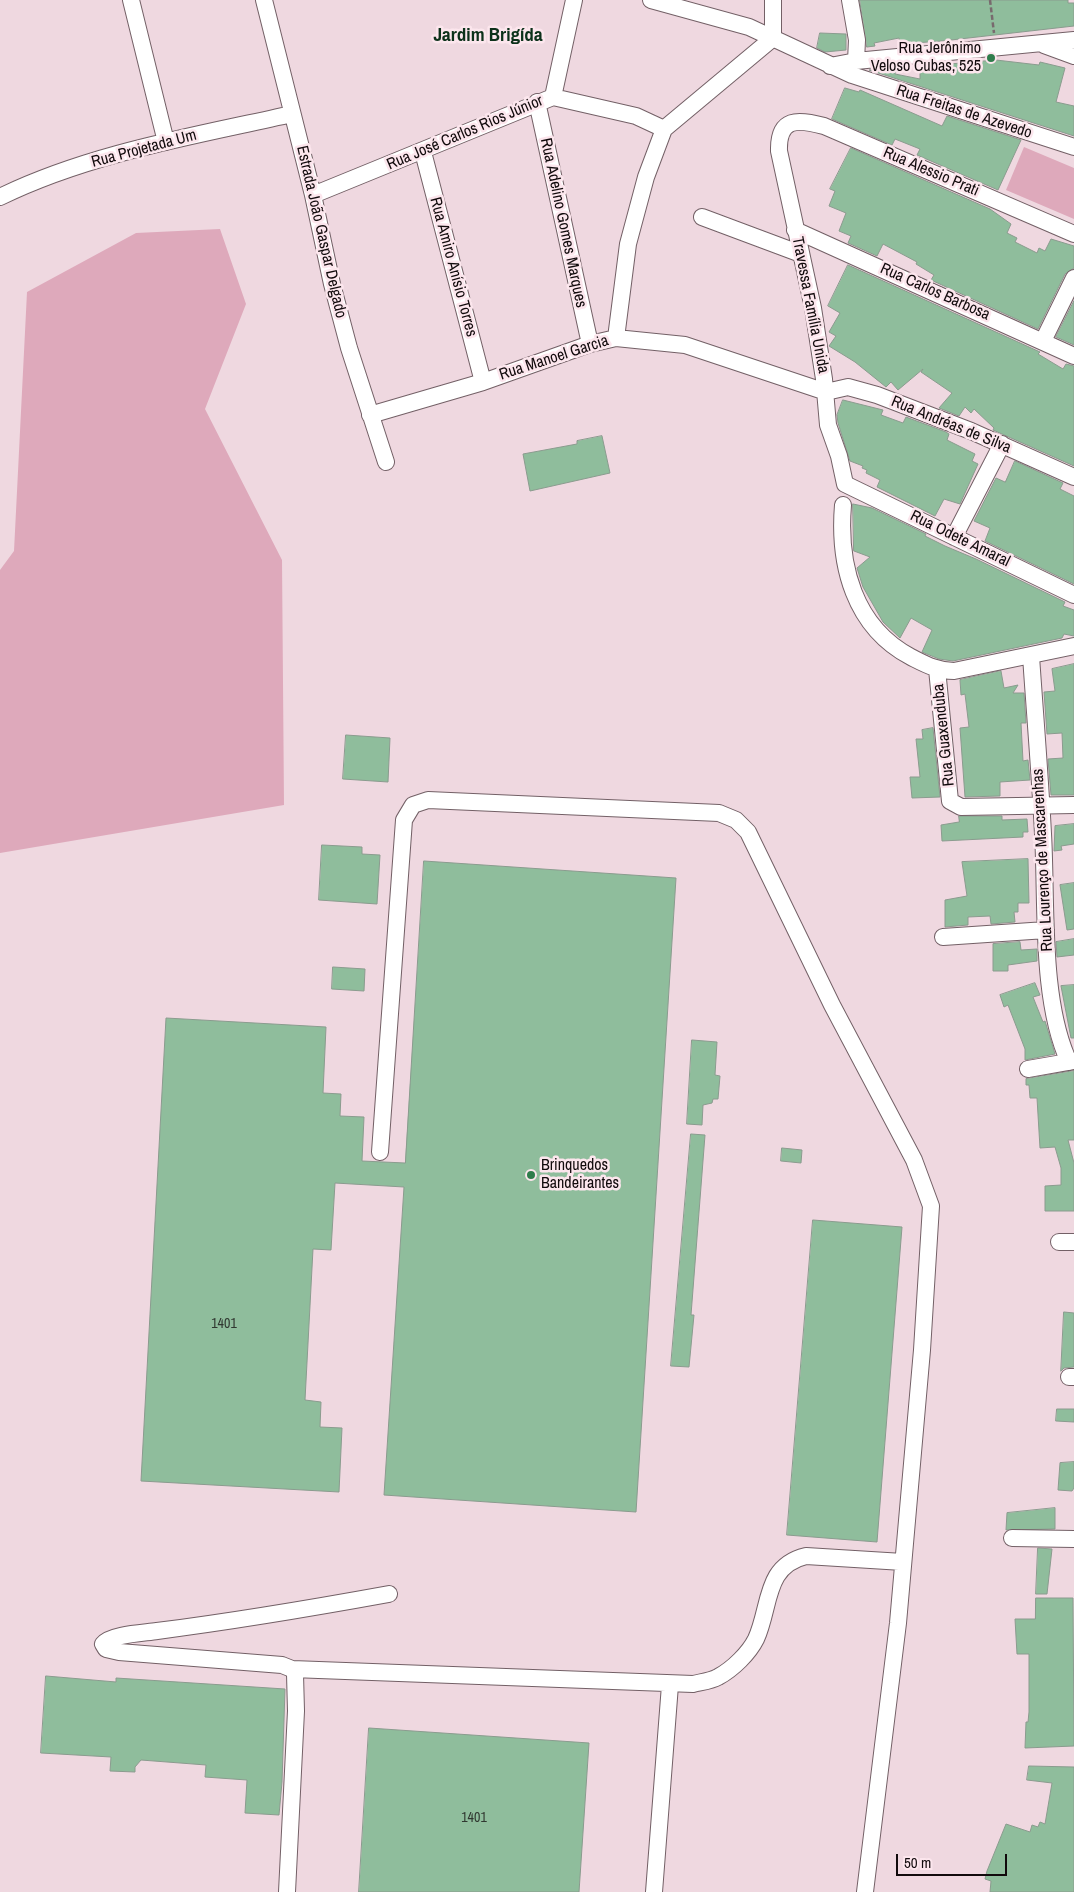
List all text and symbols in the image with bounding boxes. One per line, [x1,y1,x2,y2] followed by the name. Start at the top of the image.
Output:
[433,25,543,47] district label: Jardim Brigída
[871,39,981,77] place label: Rua Jerônimo Veloso Cubas, 525
[985,52,997,64] marker: Rua Jerônimo Veloso Cubas, 525
[894,81,1034,143] street label: Rua Freitas de Azevedo
[384,91,546,175] street label: Rua José Carlos Rios Júnior
[89,126,199,172] street label: Rua Projetada Um
[536,136,590,310] street label: Rua Adelino Gomes Marques
[880,143,982,201] street label: Rua Alessio Prati
[292,144,350,320] street label: Estrada João Gaspar Delgado
[425,195,481,339] street label: Rua Amiro Anísio Torres
[787,235,833,375] street label: Travessa Família Unida
[877,259,993,325] street label: Rua Carlos Barbosa
[497,331,611,385] street label: Rua Manoel Garcia
[888,392,1014,458] street label: Rua Andréas de Silva
[907,507,1013,571] street label: Rua Odete Amaral
[929,683,959,787] street label: Rua Guaxenduba
[1029,768,1057,952] street label: Rua Lourenço de Mascarenhas
[541,1156,619,1194] place label: Brinquedos Bandeirantes
[525,1169,537,1181] marker: Brinquedos Bandeirantes
[211,1316,237,1332] house number: 1401
[461,1810,487,1826] house number: 1401
[899,1844,1010,1876] scale bar
[904,1852,931,1873] text: 50 m

